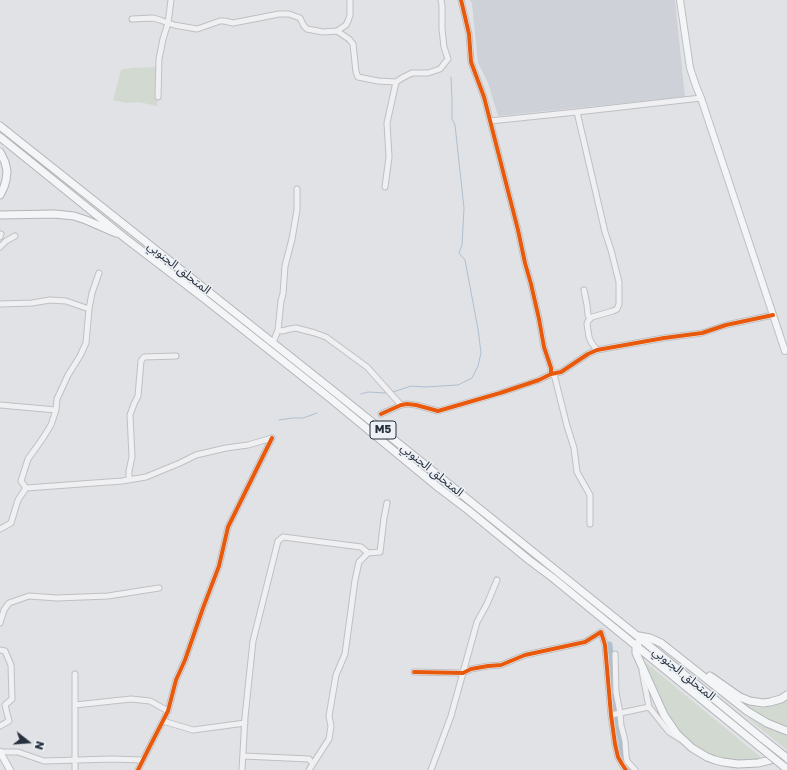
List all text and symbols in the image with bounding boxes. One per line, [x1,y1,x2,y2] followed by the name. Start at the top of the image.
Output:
[144,239,214,297] street label: المتحلق الجنوبي
[370,421,396,439] road number: M5
[398,440,466,500] street label: المتحلق الجنوبي
[650,644,718,704] street label: المتحلق الجنوبي
[8,722,48,762] north arrow
[33,740,47,752] text: N

